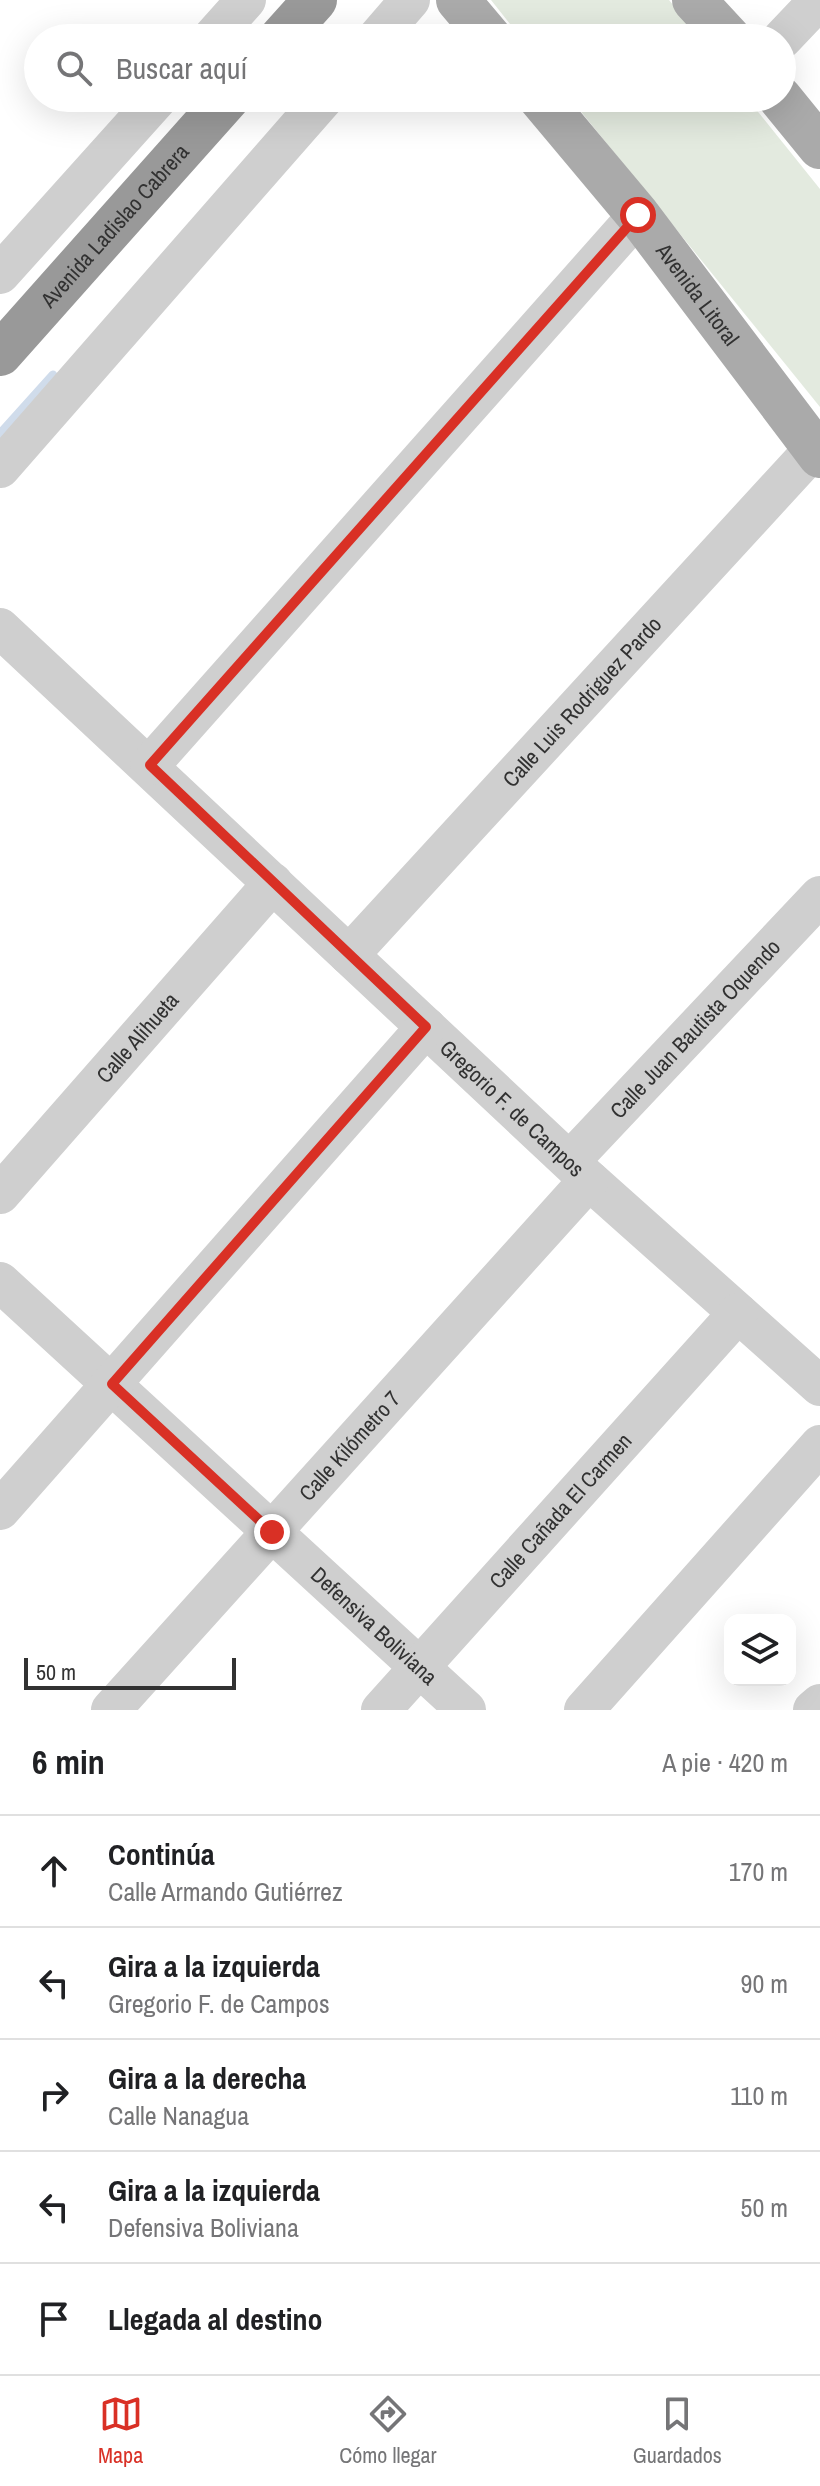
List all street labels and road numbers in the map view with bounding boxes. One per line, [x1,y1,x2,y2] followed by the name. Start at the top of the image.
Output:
[33,137,195,315] street label: Avenida Ladislao Cabrera
[649,236,746,352] street label: Avenida Litoral
[496,610,668,794] street label: Calle Luis Rodriguez Pardo
[603,932,787,1125] street label: Calle Juan Bautista Oquendo
[89,986,185,1089] street label: Calle Alihueta
[433,1033,591,1183] street label: Gregorio F. de Campos
[292,1384,407,1507] street label: Calle Kilómetro 7
[482,1426,638,1595] street label: Calle Cañada El Carmen
[304,1560,444,1691] street label: Defensiva Boliviana

